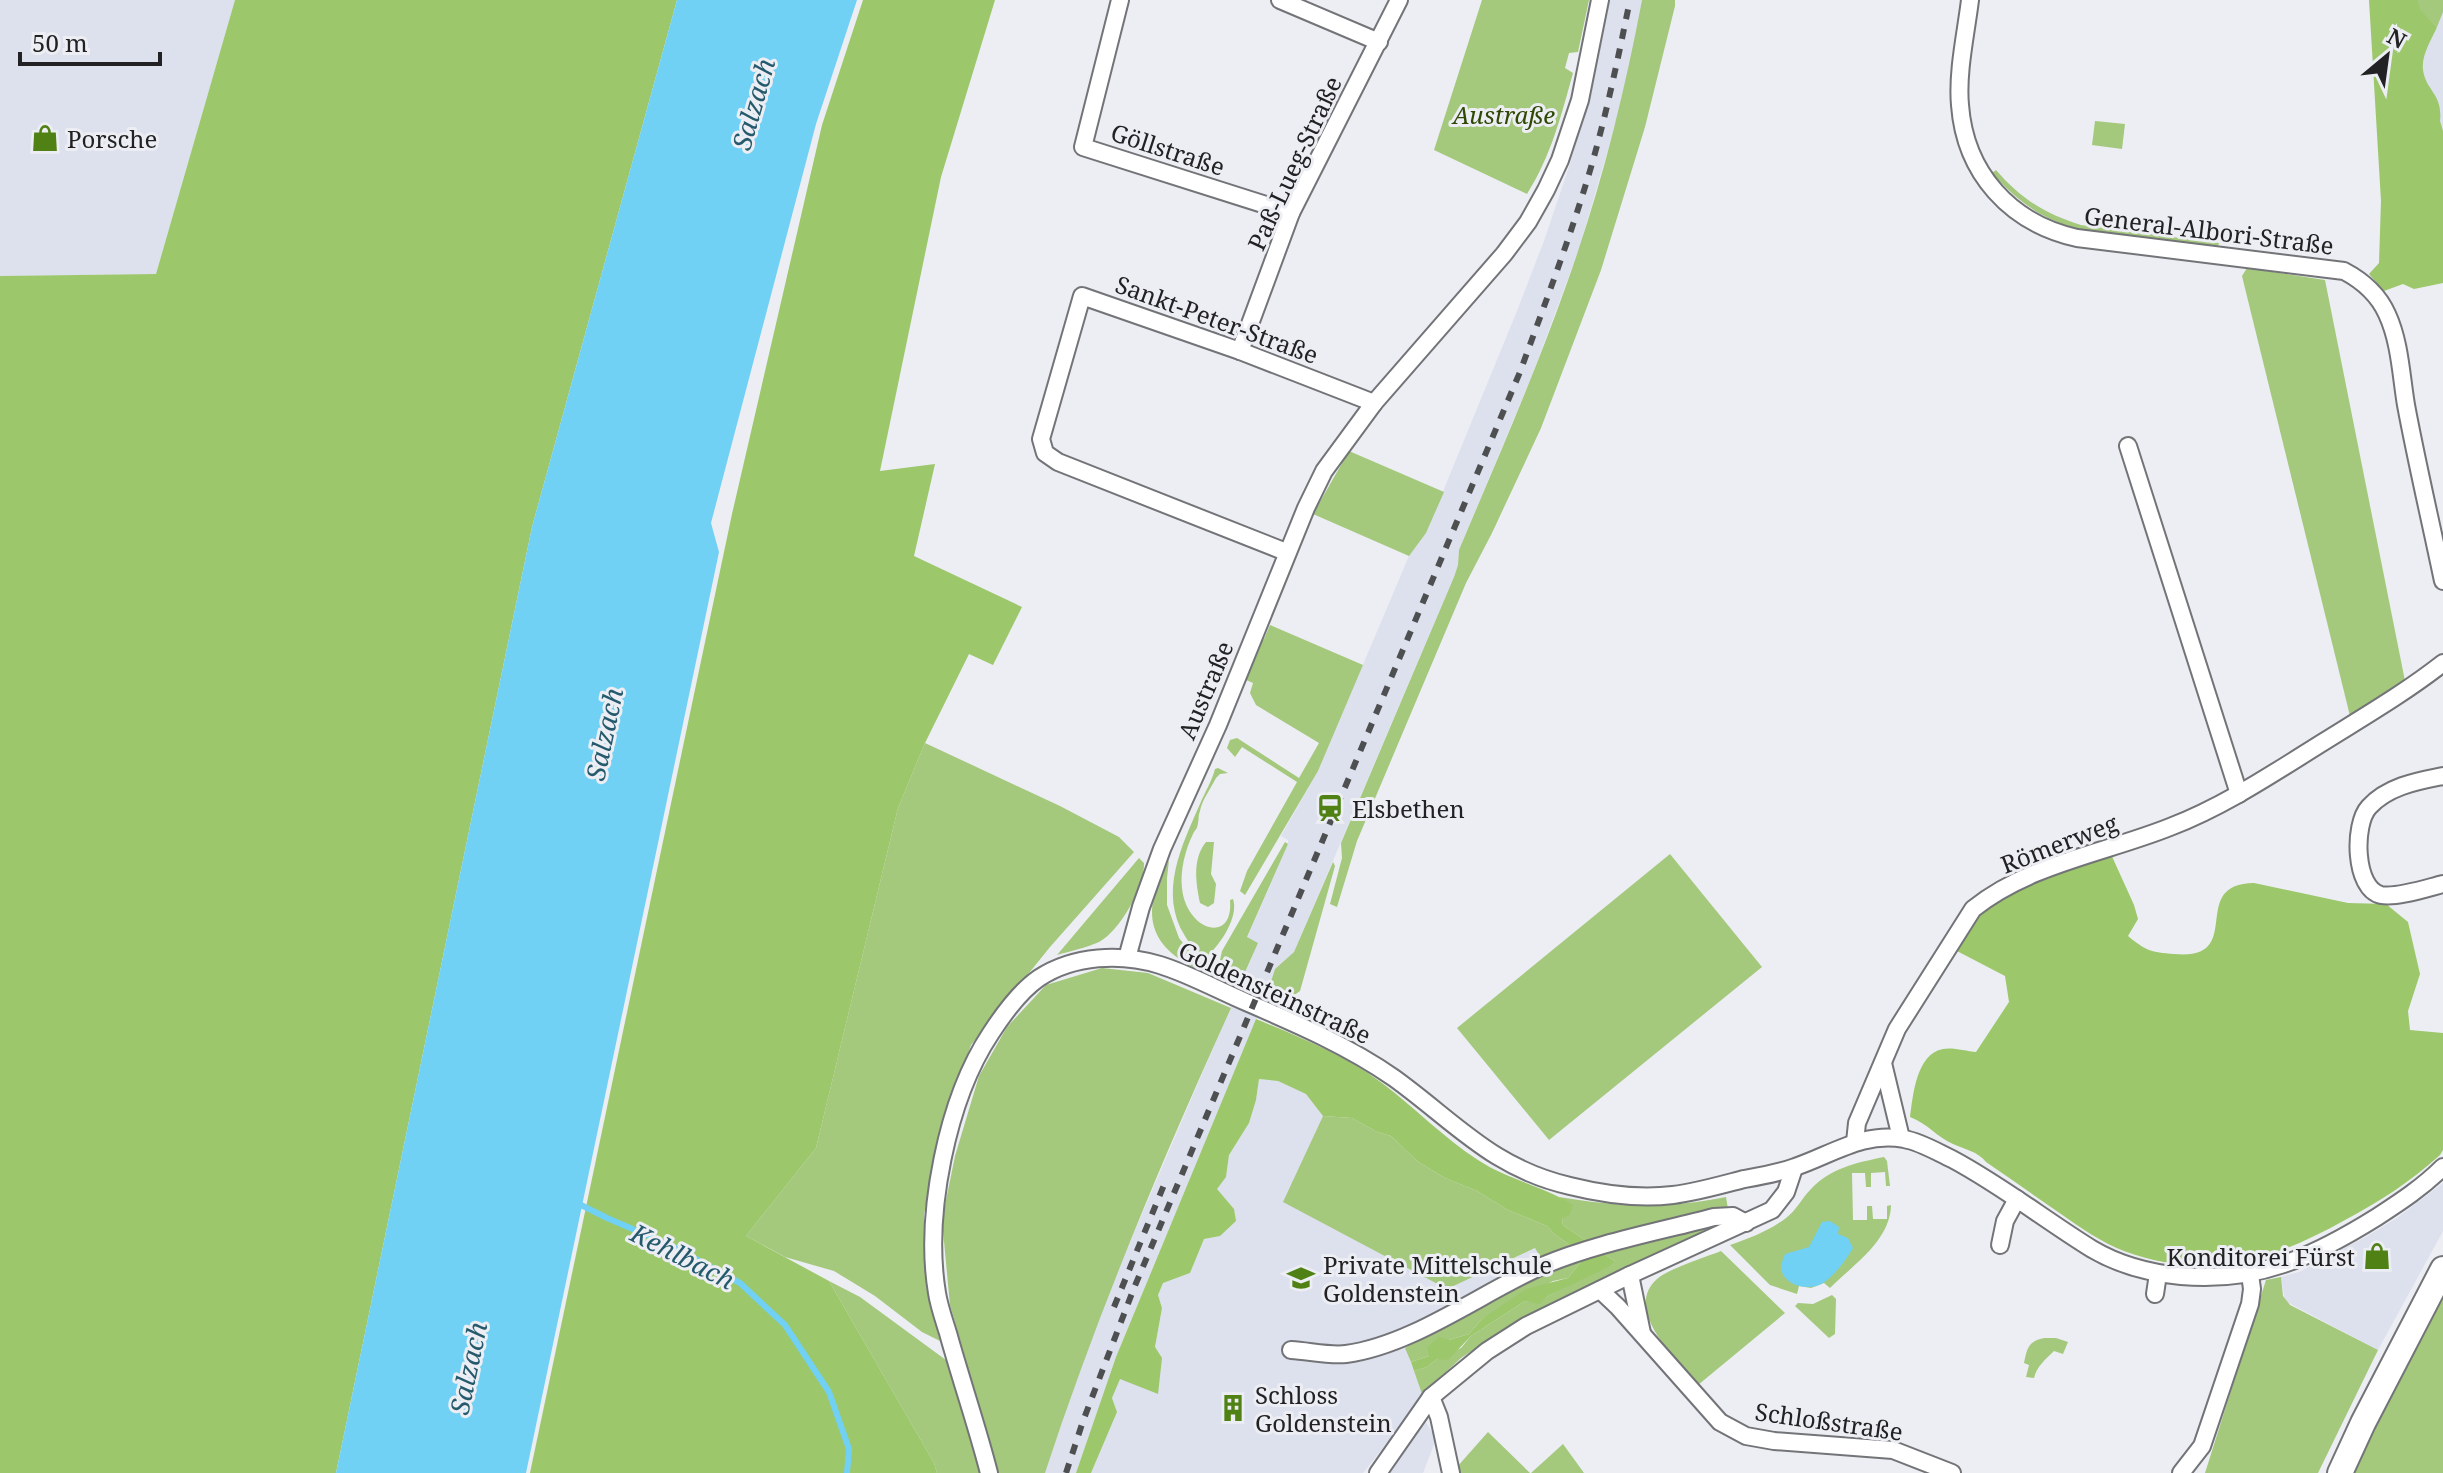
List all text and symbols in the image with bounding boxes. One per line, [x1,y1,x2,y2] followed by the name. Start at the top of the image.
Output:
[20,16,160,66] scale bar
[2347,16,2427,96] north arrow
[2382,20,2412,55] text: N
[32,26,88,59] text: 50 m
[723,54,783,154] water label: Salzach
[1239,71,1349,255] street label: Paß-Lueg-Straße
[1451,98,1555,131] park label: Austraße
[1107,115,1229,183] street label: Göllstraße
[67,122,157,155] place label: Porsche
[30,123,60,153] shop icon: Porsche
[2082,198,2336,262] street label: General-Albori-Straße
[1111,267,1323,371] street label: Sankt-Peter-Straße
[1170,636,1240,744] street label: Austraße
[577,684,631,784] water label: Salzach
[1352,792,1465,825] place label: Elsbethen
[1315,793,1345,823] station icon: Elsbethen
[1996,806,2122,880] street label: Römerweg
[1173,933,1377,1051] street label: Goldensteinstraße
[624,1214,741,1298] water label: Kehlbach
[2167,1240,2355,1273] place label: Konditorei Fürst
[2362,1241,2392,1271] shop icon: Konditorei Fürst
[1323,1248,1552,1309] place label: Private Mittelschule Goldenstein
[1286,1263,1316,1293] school or university icon: Private Mittelschule Goldenstein
[441,1318,495,1418] water label: Salzach
[1255,1378,1392,1439] place label: Schloss Goldenstein
[1218,1393,1248,1423] building icon: Schloss Goldenstein
[1753,1394,1905,1448] street label: Schloßstraße

